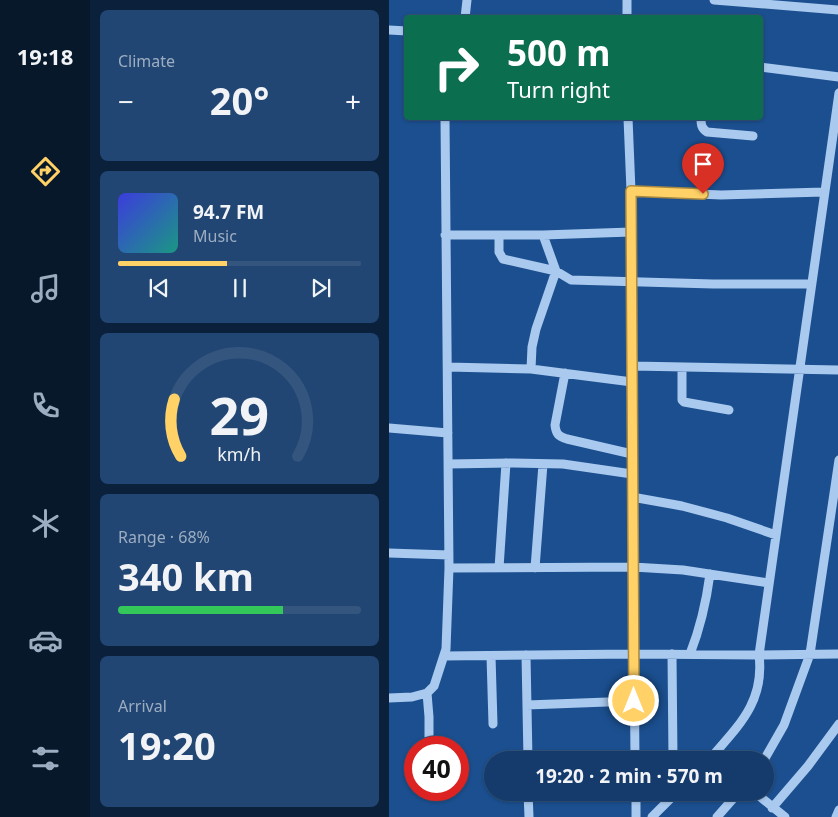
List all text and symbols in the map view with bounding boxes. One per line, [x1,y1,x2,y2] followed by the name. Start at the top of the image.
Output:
[507,29,610,76] text: 500 m
[424,35,489,100] icon: right
[17,41,73,71] text: 19:18
[118,50,175,72] text: Climate
[210,74,269,126] text: 20°
[507,74,610,104] text: Turn right
[118,82,134,120] text: −
[345,82,361,120] text: +
[682,143,724,194] pin
[689,150,717,178] icon: arrive
[28,154,63,189] icon: directions
[193,199,264,225] text: 94.7 FM
[193,225,237,247] text: Music
[28,271,63,306] icon: music
[145,274,173,302] icon: previous
[226,274,254,302] icon: pause
[307,274,335,302] icon: next
[210,379,269,450] text: 29
[28,388,63,423] icon: phone
[218,442,261,466] text: km/h
[28,506,63,541] icon: climate
[118,526,210,548] text: Range · 68%
[118,550,254,602] text: 340 km
[28,623,63,658] icon: car
[607,674,659,726] position arrow
[118,695,167,717] text: Arrival
[118,719,216,771] text: 19:20
[404,736,469,801] speed limit sign: 40
[28,741,63,776] icon: filters
[535,763,723,789] text: 19:20 · 2 min · 570 m

